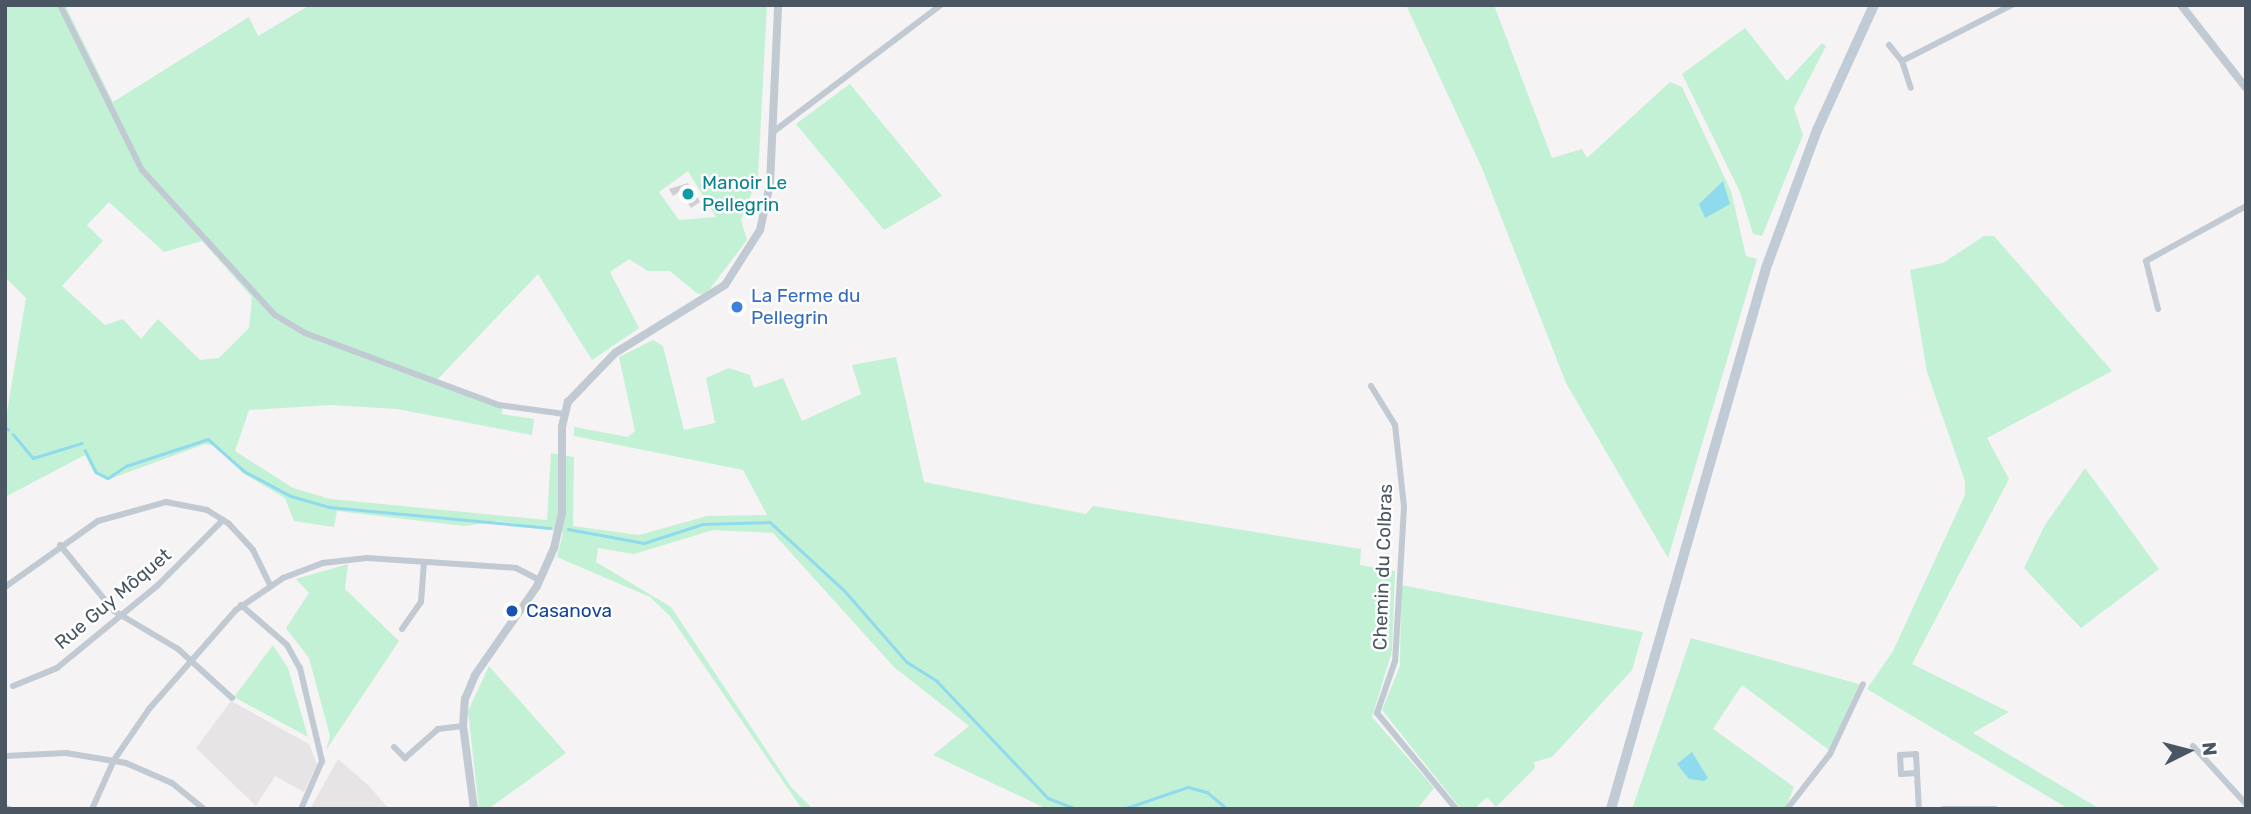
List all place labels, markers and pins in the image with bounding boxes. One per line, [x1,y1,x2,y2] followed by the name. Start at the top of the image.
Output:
[702,172,788,216] place label: Manoir Le Pellegrin
[680,186,696,202] marker: Manoir Le Pellegrin
[751,285,861,329] place label: La Ferme du Pellegrin
[729,299,745,315] marker: La Ferme du Pellegrin
[526,600,612,622] place label: Casanova
[504,603,520,619] marker: Casanova

